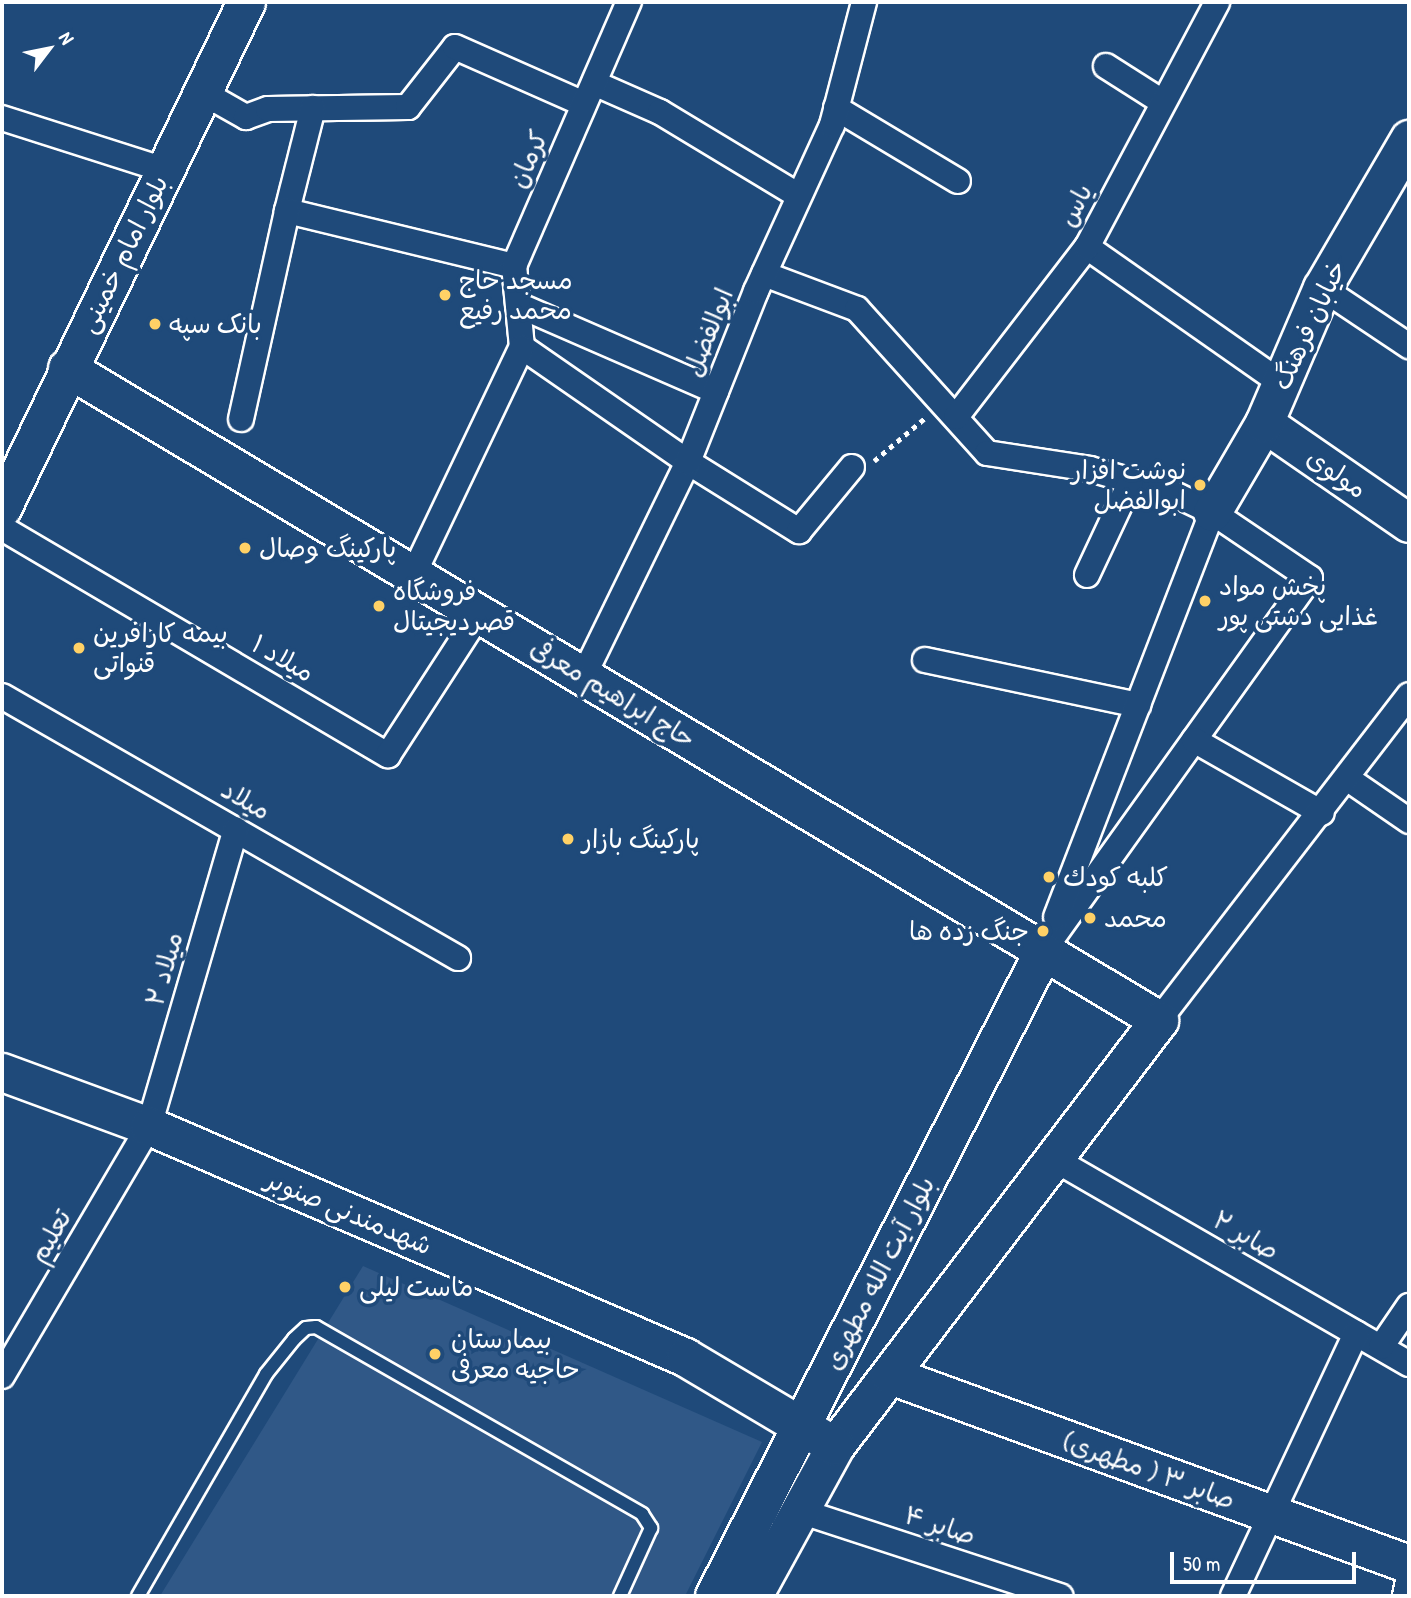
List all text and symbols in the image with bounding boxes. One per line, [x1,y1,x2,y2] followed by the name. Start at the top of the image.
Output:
[14,14,84,84] north arrow
[53,27,81,49] text: N
[502,125,554,193] street label: کرمان
[71,170,175,338] street label: بلوار امام خمینی
[1051,178,1099,232] street label: یاس
[1265,255,1353,395] street label: خیابان فرهنگ
[459,264,573,326] place label: مسجد حاج محمد رفیع
[676,283,740,381] street label: ابوالفضل
[437,287,453,303] marker: مسجد حاج محمد رفیع
[169,308,262,340] place label: بانک سپه
[147,316,163,332] marker: بانک سپه
[1301,441,1373,505] street label: مولوی
[1072,454,1186,516] place label: نوشت افزار ابوالفضل
[1192,477,1208,493] marker: نوشت افزار ابوالفضل
[259,532,396,564] place label: پارکینگ وصال
[237,540,253,556] marker: پارکینگ وصال
[1219,570,1378,632] place label: پخش مواد غذایی دشتی پور
[393,575,515,636] place label: فروشگاه قصردیجیتال
[1197,593,1213,609] marker: پخش مواد غذایی دشتی پور
[371,598,387,614] marker: فروشگاه قصردیجیتال
[93,617,228,678] place label: بیمه کارافرین قنواتی
[246,628,320,688] street label: میلاد ۱
[525,632,701,754] street label: حاج ابراهیم معرفی
[71,640,87,656] marker: بیمه کارافرین قنواتی
[216,774,276,826] street label: میلاد
[582,823,700,855] place label: پارکینگ بازار
[560,831,576,847] marker: پارکینگ بازار
[1063,861,1168,893] place label: كلبه كودك
[1041,869,1057,885] marker: كلبه كودك
[1104,902,1167,934] place label: محمد
[1082,910,1098,926] marker: محمد
[909,915,1029,947] place label: جنگ زده ها
[1035,923,1051,939] marker: جنگ زده ها
[139,929,189,1009] street label: میلاد ۲
[261,1163,437,1261] street label: شهدمندنی صنوبر
[817,1171,941,1375] street label: بلوار آیت الله مطهری
[22,1203,78,1269] street label: تعلیم
[1207,1204,1285,1266] street label: صابر ۲
[359,1271,473,1303] place label: ماست لیلی
[337,1279,353,1295] marker: ماست لیلی
[451,1323,580,1384] place label: بیمارستان حاجیه معرفی
[425,1344,445,1364] marker: بیمارستان حاجیه معرفی
[1058,1424,1240,1516] street label: صابر ۳ ( مطهری)
[900,1499,980,1551] street label: صابر ۴
[1173,1538,1358,1582] scale bar
[1183,1549,1220,1578] text: 50 m

